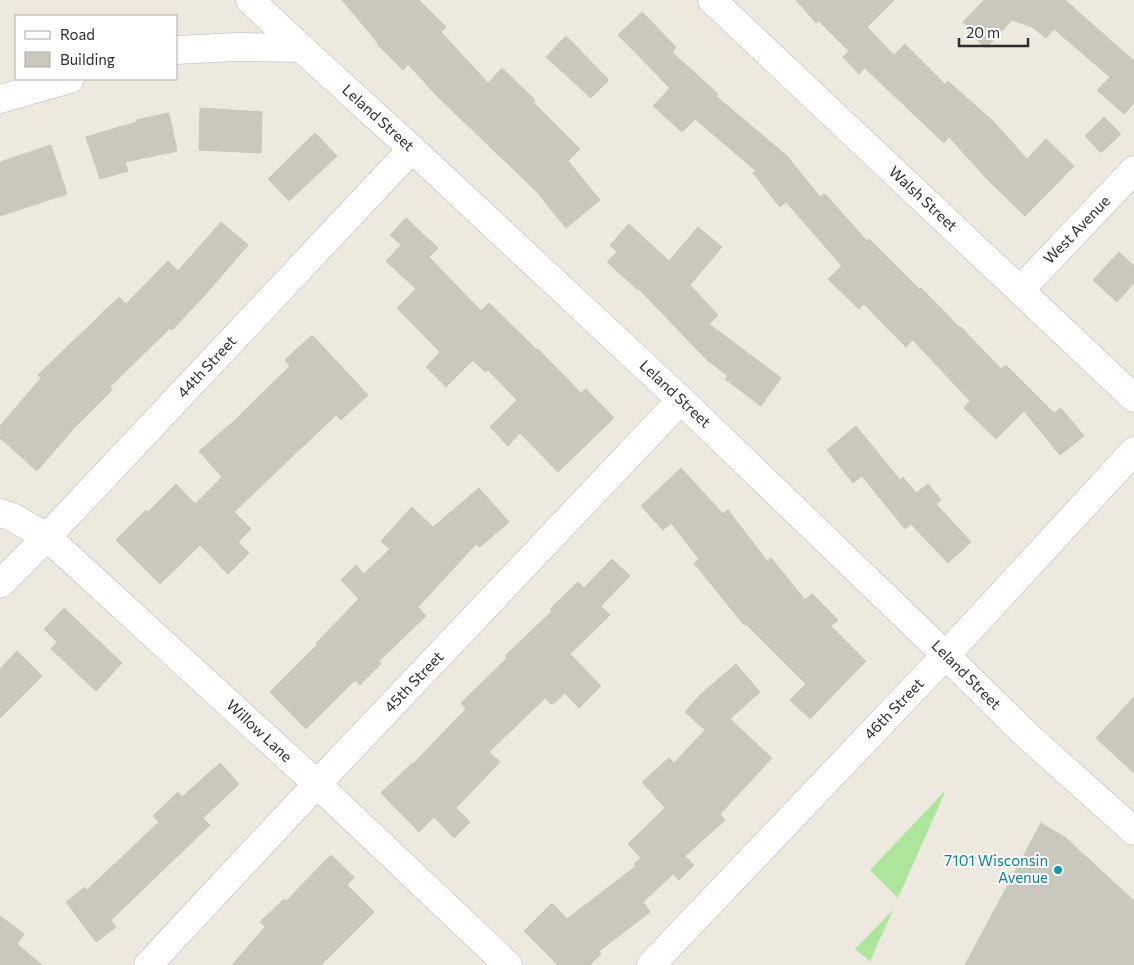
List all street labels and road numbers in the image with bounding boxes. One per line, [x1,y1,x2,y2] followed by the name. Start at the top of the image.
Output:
[339,80,418,154] street label: Leland Street
[886,162,962,234] street label: Walsh Street
[1039,191,1113,267] street label: West Avenue
[173,332,239,401] street label: 44th Street
[636,356,715,431] street label: Leland Street
[928,636,1005,713] street label: Leland Street
[380,647,447,715] street label: 45th Street
[860,674,927,743] street label: 46th Street
[223,695,296,765] street label: Willow Lane

